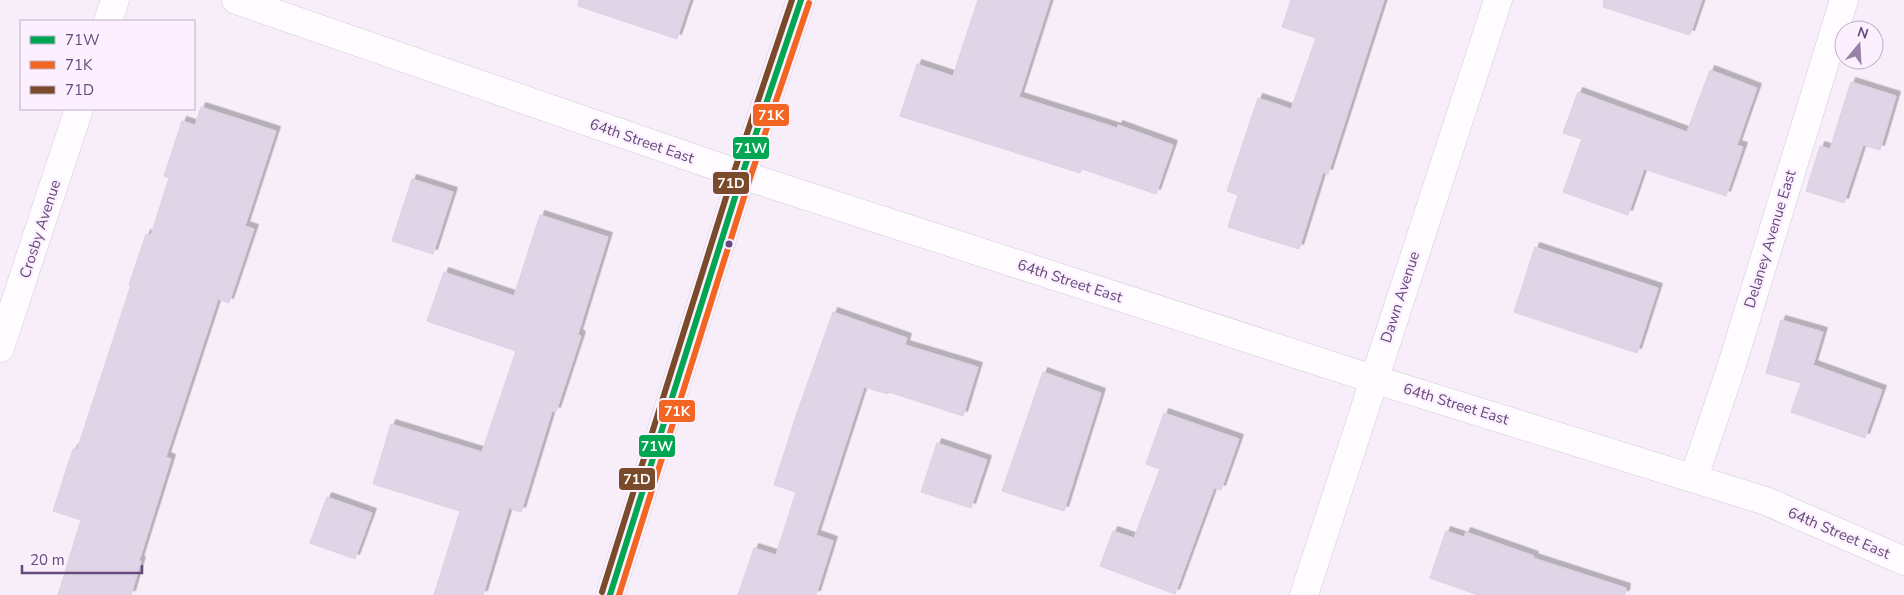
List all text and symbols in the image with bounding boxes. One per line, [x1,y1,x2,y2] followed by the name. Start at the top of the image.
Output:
[20,20,195,110] legend
[1834,20,1884,70] north arrow
[1855,22,1871,44] text: N
[65,30,100,50] text: 71W
[65,55,93,75] text: 71K
[65,80,94,100] text: 71D
[752,103,790,127] line badge: 71K
[758,106,785,125] text: 71K
[587,114,698,169] street label: 64th Street East
[732,136,770,160] line badge: 71W
[735,139,768,158] text: 71W
[1739,167,1801,310] street label: Delaney Avenue East
[712,171,750,195] line badge: 71D
[717,174,745,193] text: 71D
[15,177,65,281] street label: Crosby Avenue
[724,239,734,249] unlabelled marker
[1376,249,1424,345] street label: Dawn Avenue
[1015,255,1126,308] street label: 64th Street East
[1401,378,1512,430] street label: 64th Street East
[658,399,696,423] line badge: 71K
[664,402,691,421] text: 71K
[638,434,676,458] line badge: 71W
[641,437,674,456] text: 71W
[618,467,656,491] line badge: 71D
[623,470,651,489] text: 71D
[1785,502,1894,564] street label: 64th Street East
[22,542,142,574] scale bar
[30,550,65,570] text: 20 m

